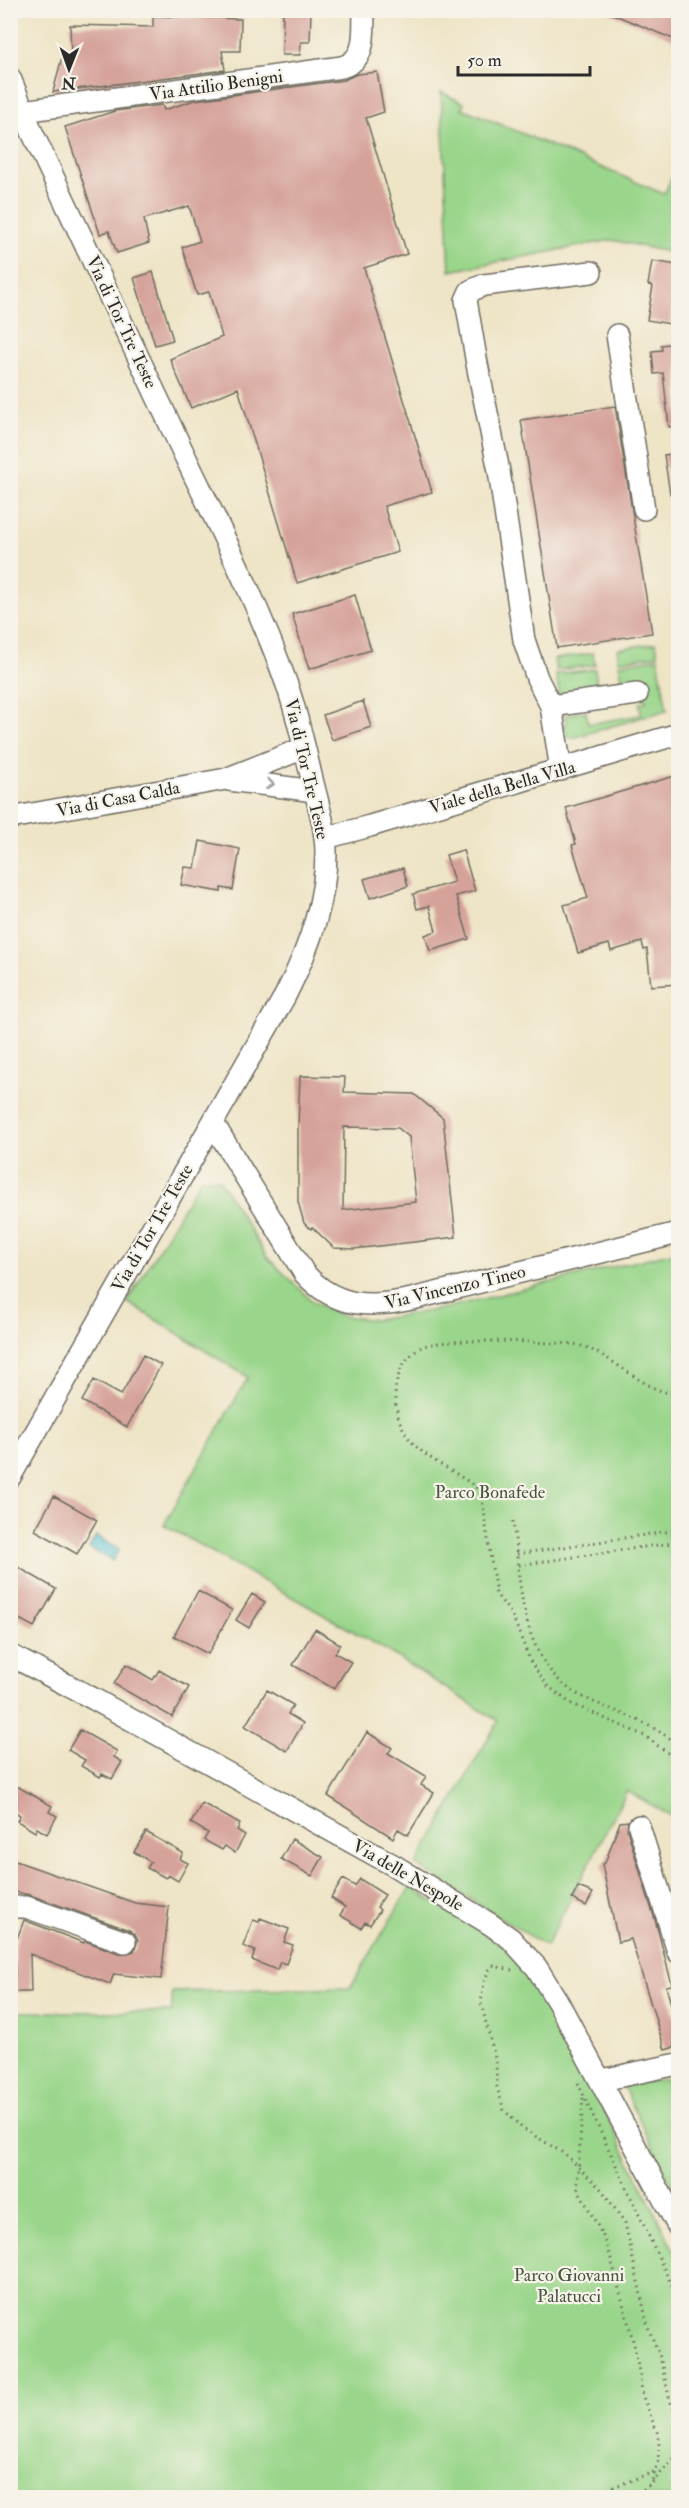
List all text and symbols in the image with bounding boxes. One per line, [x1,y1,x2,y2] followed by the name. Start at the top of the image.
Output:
[39,39,99,99] north arrow
[458,39,590,77] scale bar
[467,49,502,72] text: 50 m
[148,65,285,106] street label: Via Attilio Benigni
[61,73,77,93] text: N
[81,252,163,393] street label: Via di Tor Tre Teste
[279,696,334,842] street label: Via di Tor Tre Teste
[426,755,579,819] street label: Viale della Bella Villa
[54,776,182,823] street label: Via di Casa Calda
[266,777,275,789] one-way arrow
[107,1160,199,1296] street label: Via di Tor Tre Teste
[382,1260,528,1315] street label: Via Vincenzo Tineo
[435,1481,546,1504] park label: Parco Bonafede
[348,1834,468,1917] street label: Via delle Nespole
[514,2264,624,2308] park label: Parco Giovanni Palatucci

